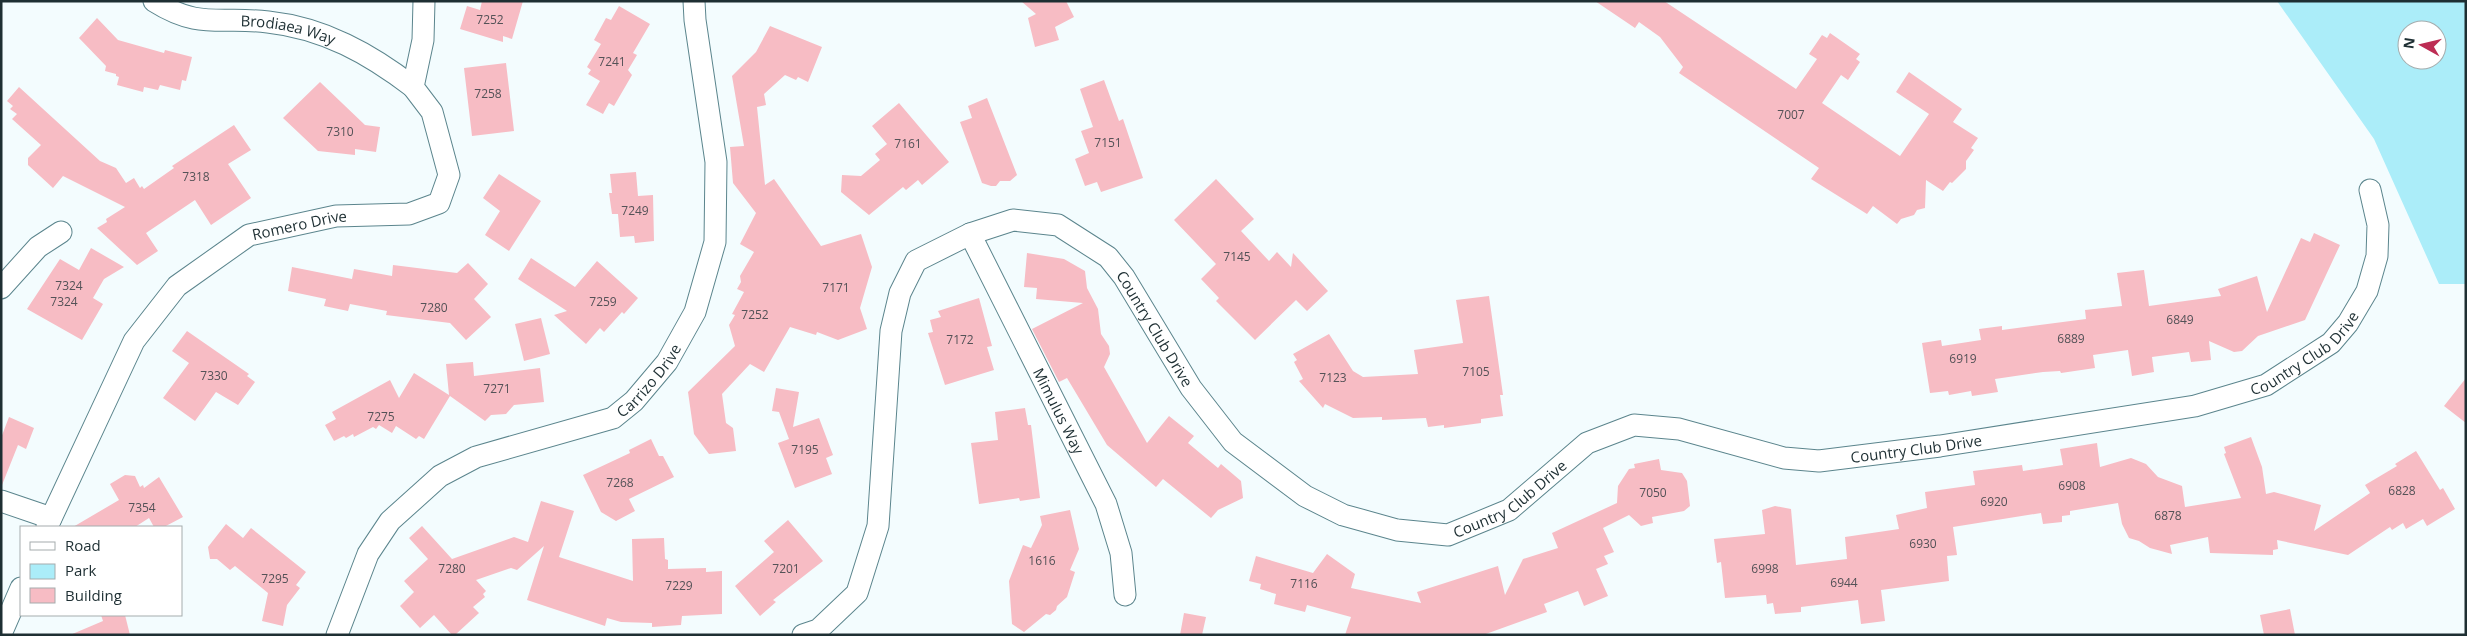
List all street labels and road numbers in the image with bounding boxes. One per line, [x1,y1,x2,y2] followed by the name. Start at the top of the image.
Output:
[240,10,339,49] street label: Brodiaea Way
[250,206,347,244] street label: Romero Drive
[1112,266,1198,390] street label: Country Club Drive
[2248,307,2363,399] street label: Country Club Drive
[612,340,685,421] street label: Carrizo Drive
[1029,364,1089,458] street label: Mimulus Way
[1849,430,1983,467] street label: Country Club Drive
[1450,455,1570,542] street label: Country Club Drive

